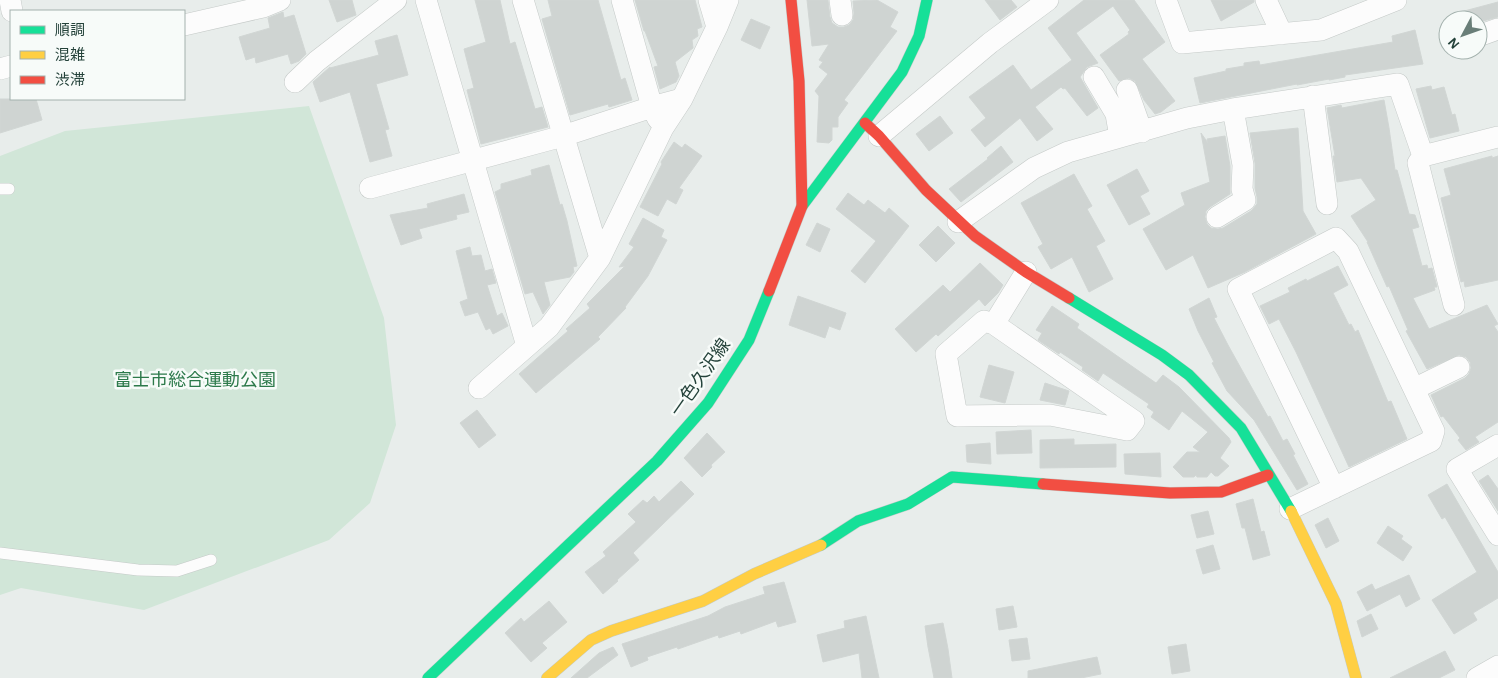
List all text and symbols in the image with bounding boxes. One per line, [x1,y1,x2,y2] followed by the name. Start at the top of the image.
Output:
[10,10,185,100] legend
[1438,10,1488,60] north arrow
[55,23,85,38] text: 順調
[1445,35,1462,51] text: N
[55,47,85,63] text: 混雑
[55,72,85,88] text: 渋滞
[666,335,734,420] street label: 一色久沢線
[114,370,276,390] park label: 富士市総合運動公園

